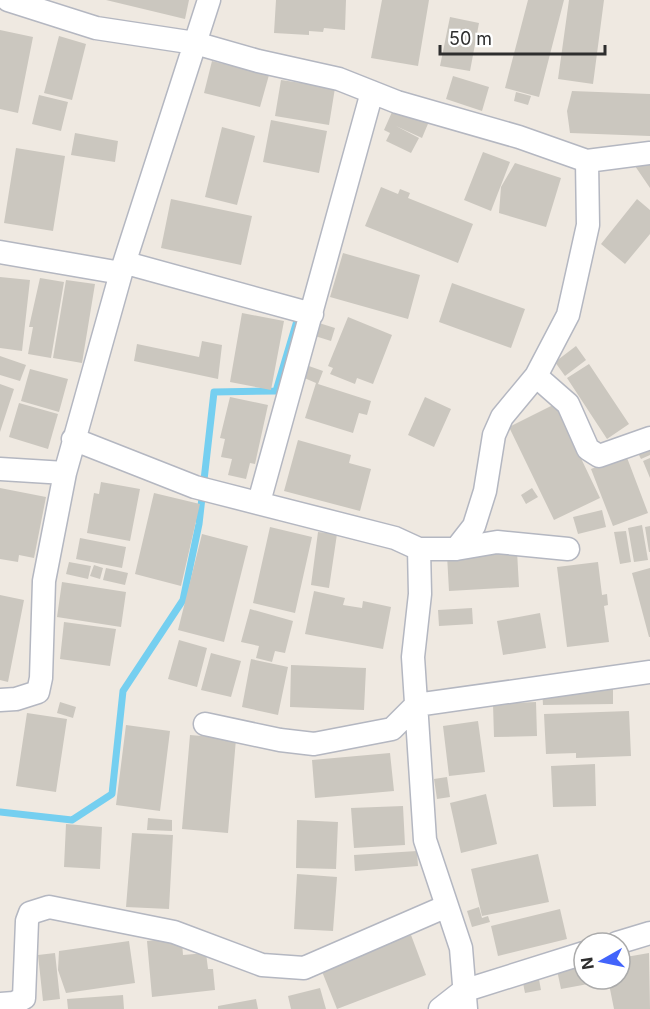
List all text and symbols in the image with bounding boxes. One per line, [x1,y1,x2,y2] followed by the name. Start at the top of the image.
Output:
[440,18,605,56] scale bar
[449,28,492,49] text: 50 m
[572,931,632,991] north arrow
[576,956,598,971] text: N

